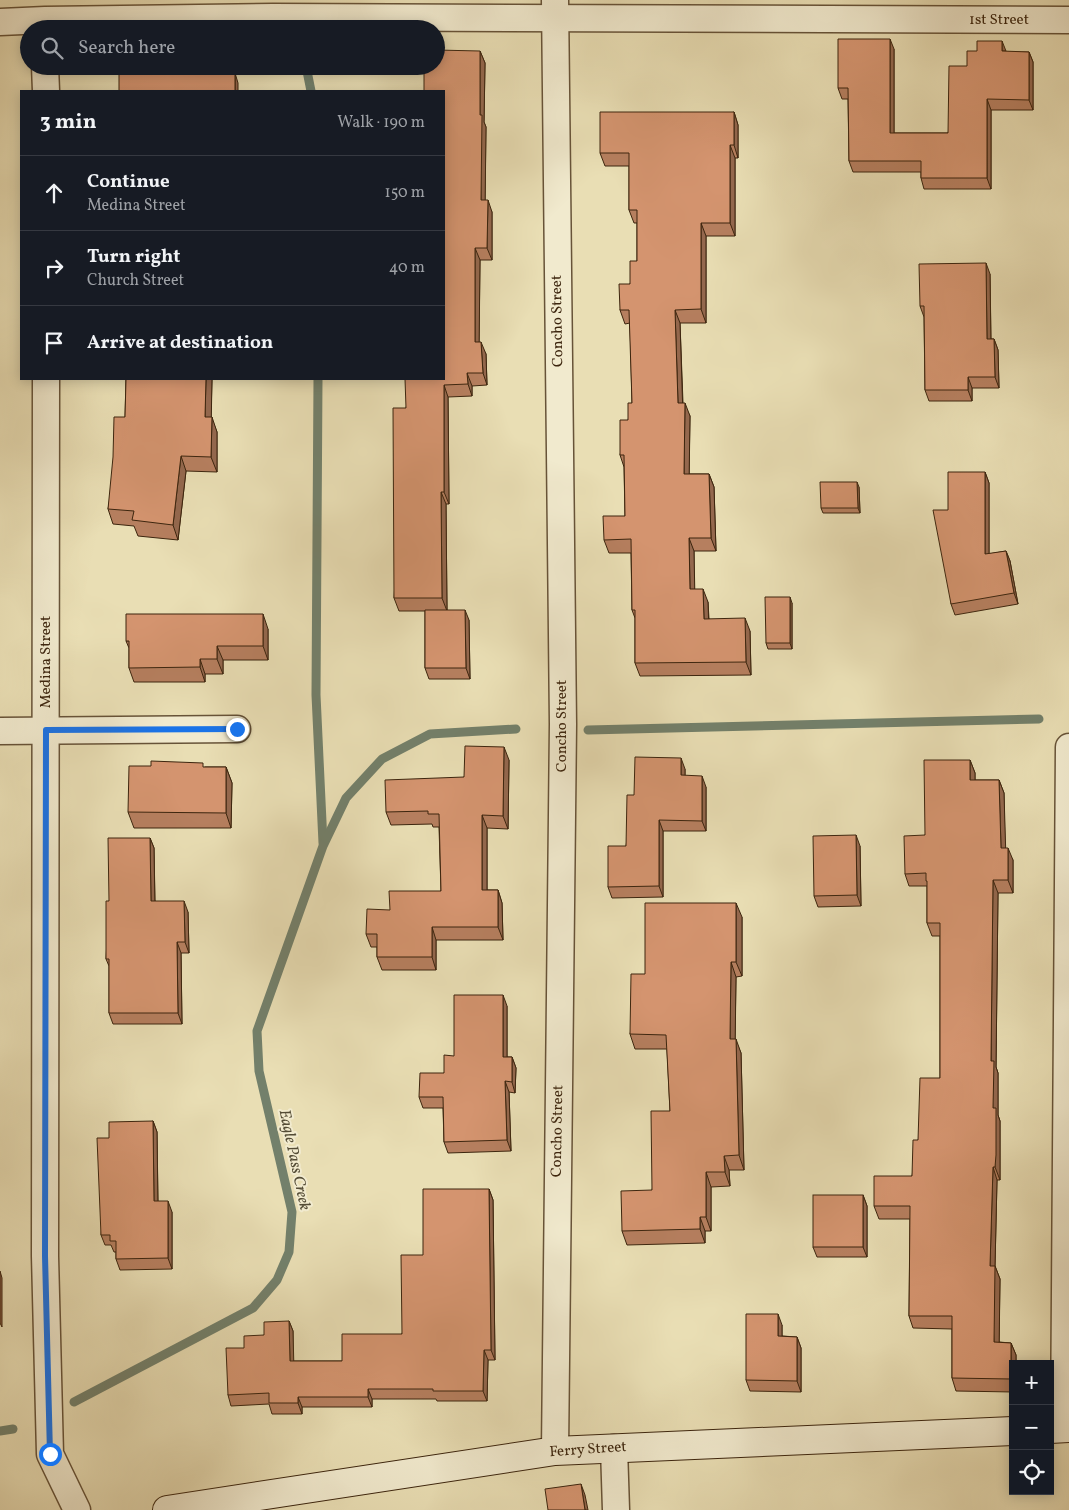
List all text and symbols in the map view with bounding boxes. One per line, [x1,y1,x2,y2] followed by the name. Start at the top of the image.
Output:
[969,10,1029,31] street label: 1st Street
[20,20,445,75] search box
[38,34,66,62] icon: search
[78,35,175,61] text: Search here
[40,108,96,137] text: 3 min
[337,112,425,134] text: Walk · 190 m
[87,169,170,195] text: Continue
[40,179,68,207] icon: ahead
[384,182,425,204] text: 150 m
[87,195,186,217] text: Medina Street
[87,244,180,270] text: Turn right
[40,254,68,282] icon: right
[389,257,425,279] text: 40 m
[87,270,184,292] text: Church Street
[547,275,569,367] street label: Concho Street
[40,329,68,357] icon: arrive
[87,330,273,356] text: Arrive at destination
[36,616,57,708] street label: Medina Street
[552,680,573,772] street label: Concho Street
[226,718,249,741] route end
[547,1085,569,1177] street label: Concho Street
[273,1107,316,1213] water label: Eagle Pass Creek
[1009,1360,1054,1495] map controls
[1009,1360,1054,1405] button: +
[1009,1405,1054,1450] button: −
[549,1437,627,1463] street label: Ferry Street
[39,1443,62,1466] route start
[1009,1450,1054,1495] button: locate

